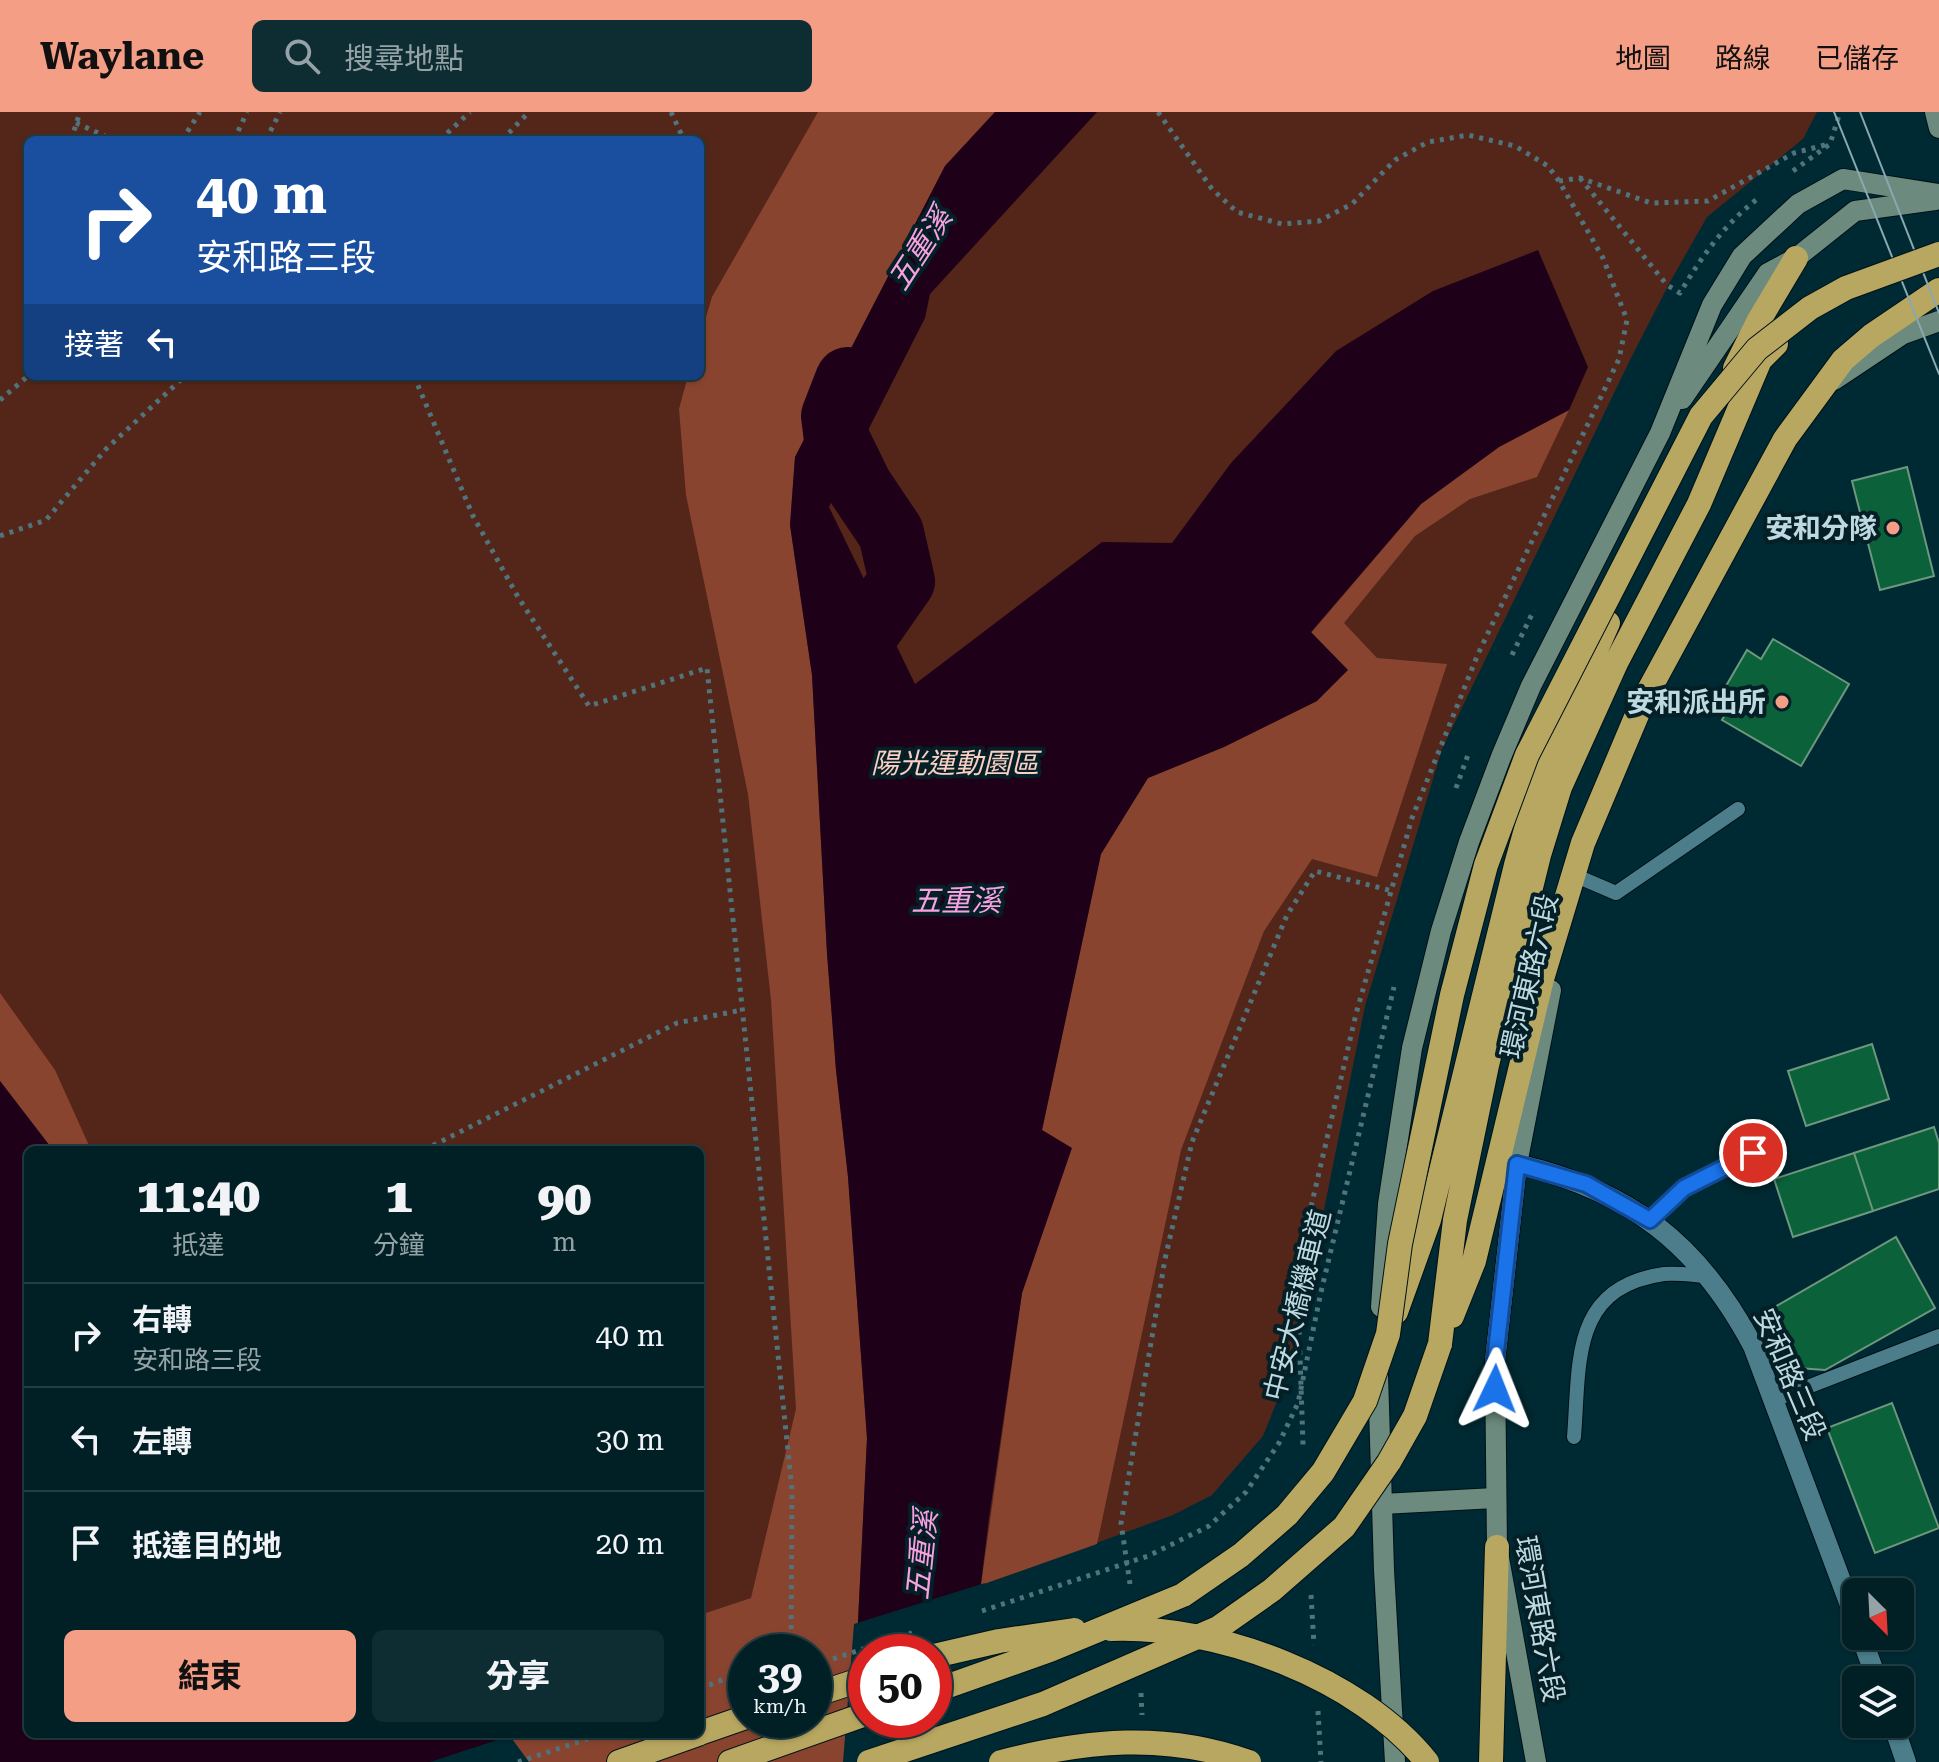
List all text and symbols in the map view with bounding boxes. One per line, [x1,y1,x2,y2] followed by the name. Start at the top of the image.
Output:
[252,20,812,92] search box
[40,34,204,78] text: Waylane
[280,34,324,78] icon: search
[344,41,464,76] text: 搜尋地點
[1615,42,1671,75] text: 地圖
[1715,42,1771,75] text: 路線
[1815,42,1899,75] text: 已儲存
[196,161,327,227] text: 40 m
[64,168,168,272] icon: right
[880,198,961,296] water label: 五重溪
[196,237,376,279] text: 安和路三段
[140,320,184,364] icon: left
[64,327,124,362] text: 接著
[1765,512,1877,545] place label: 安和分隊
[1884,519,1902,537] marker: 安和分隊
[1626,686,1766,719] place label: 安和派出所
[1773,693,1791,711] marker: 安和派出所
[871,747,1042,780] park label: 陽光運動園區
[911,883,1005,918] water label: 五重溪
[1495,891,1564,1062] street label: 環河東路六段
[1719,1119,1787,1187] pin
[1731,1131,1775,1175] icon: arrive
[137,1168,260,1224] text: 11:40
[385,1168,412,1224] text: 1
[538,1171,591,1227] text: 90
[1258,1206,1337,1404] street label: 中安大橋機車道
[553,1227,576,1257] text: m
[172,1230,224,1260] text: 抵達
[373,1230,425,1260] text: 分鐘
[132,1302,192,1337] text: 右轉
[1747,1303,1832,1445] street label: 安和路三段
[64,1313,108,1357] icon: right
[595,1318,664,1353] text: 40 m
[132,1345,262,1375] text: 安和路三段
[1453,1347,1537,1431] position arrow
[64,1417,108,1461] icon: left
[595,1422,664,1457] text: 30 m
[132,1424,192,1459] text: 左轉
[899,1504,944,1602] water label: 五重溪
[64,1521,108,1565] icon: arrive
[595,1526,664,1561] text: 20 m
[132,1528,282,1563] text: 抵達目的地
[1509,1533,1570,1705] street label: 環河東路六段
[1842,1578,1914,1650] north arrow
[1842,1578,1914,1738] map controls
[64,1630,356,1722] button: 結束
[372,1630,664,1722] button: 分享
[848,1634,952,1738] speed limit sign: 50
[758,1652,802,1699] text: 39
[1842,1666,1914,1738] button: layers
[753,1694,807,1718] text: km/h

